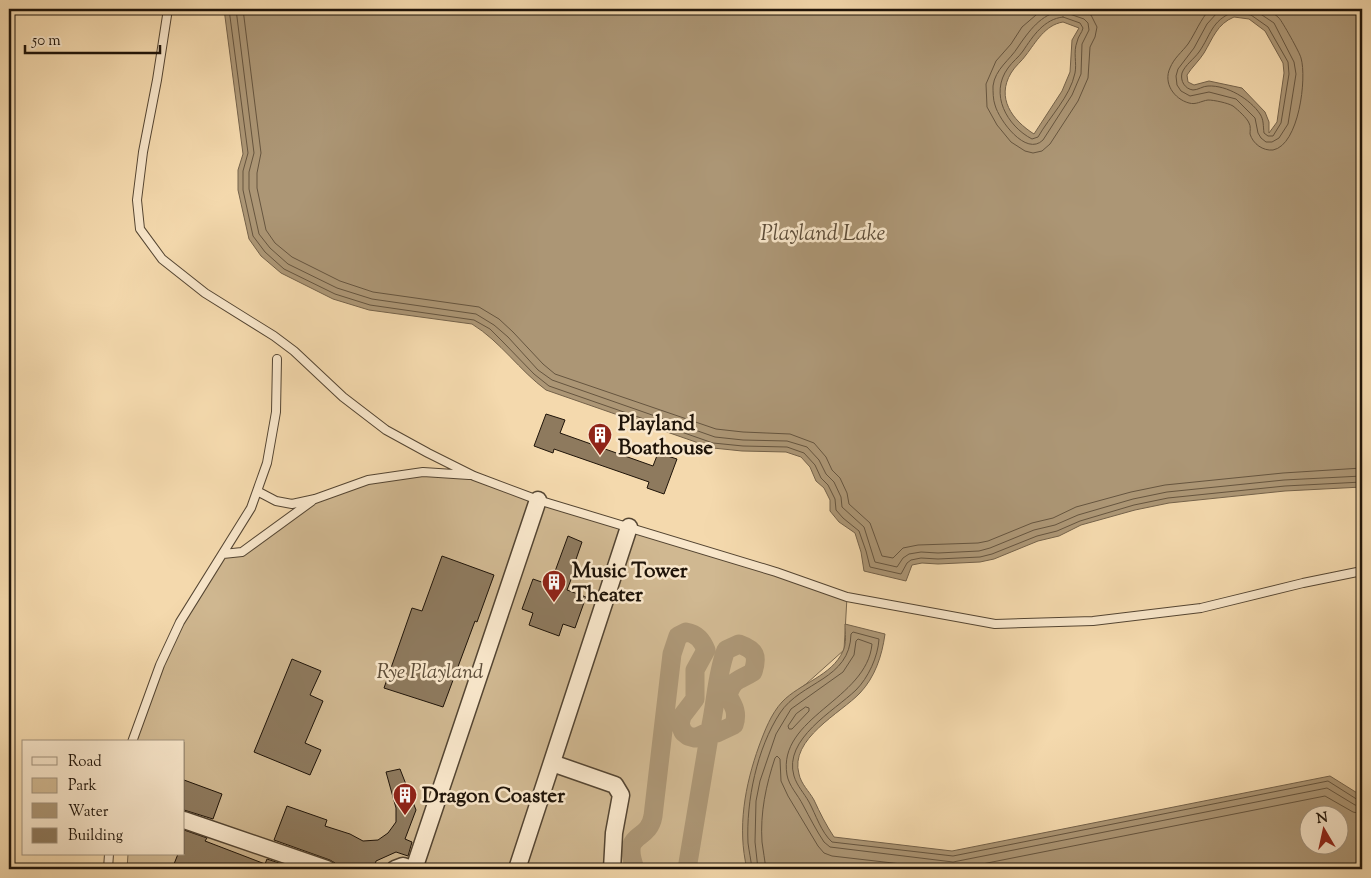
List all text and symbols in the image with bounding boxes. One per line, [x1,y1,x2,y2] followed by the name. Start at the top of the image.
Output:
[25,22,160,54] scale bar
[31,31,61,52] text: 50 m
[761,219,886,251] water label: Playland Lake
[618,410,713,464] place label: Playland Boathouse
[587,422,613,456] building icon: Playland Boathouse
[572,557,688,611] place label: Music Tower Theater
[541,569,567,603] building icon: Music Tower Theater
[377,658,484,688] park label: Rye Playland
[22,740,185,856] legend
[68,752,102,773] text: Road
[68,776,97,797] text: Park
[392,782,418,816] building icon: Dragon Coaster
[422,782,565,812] place label: Dragon Coaster
[68,802,109,823] text: Water
[1298,806,1348,856] north arrow
[1315,808,1329,830] text: N
[68,826,123,847] text: Building

